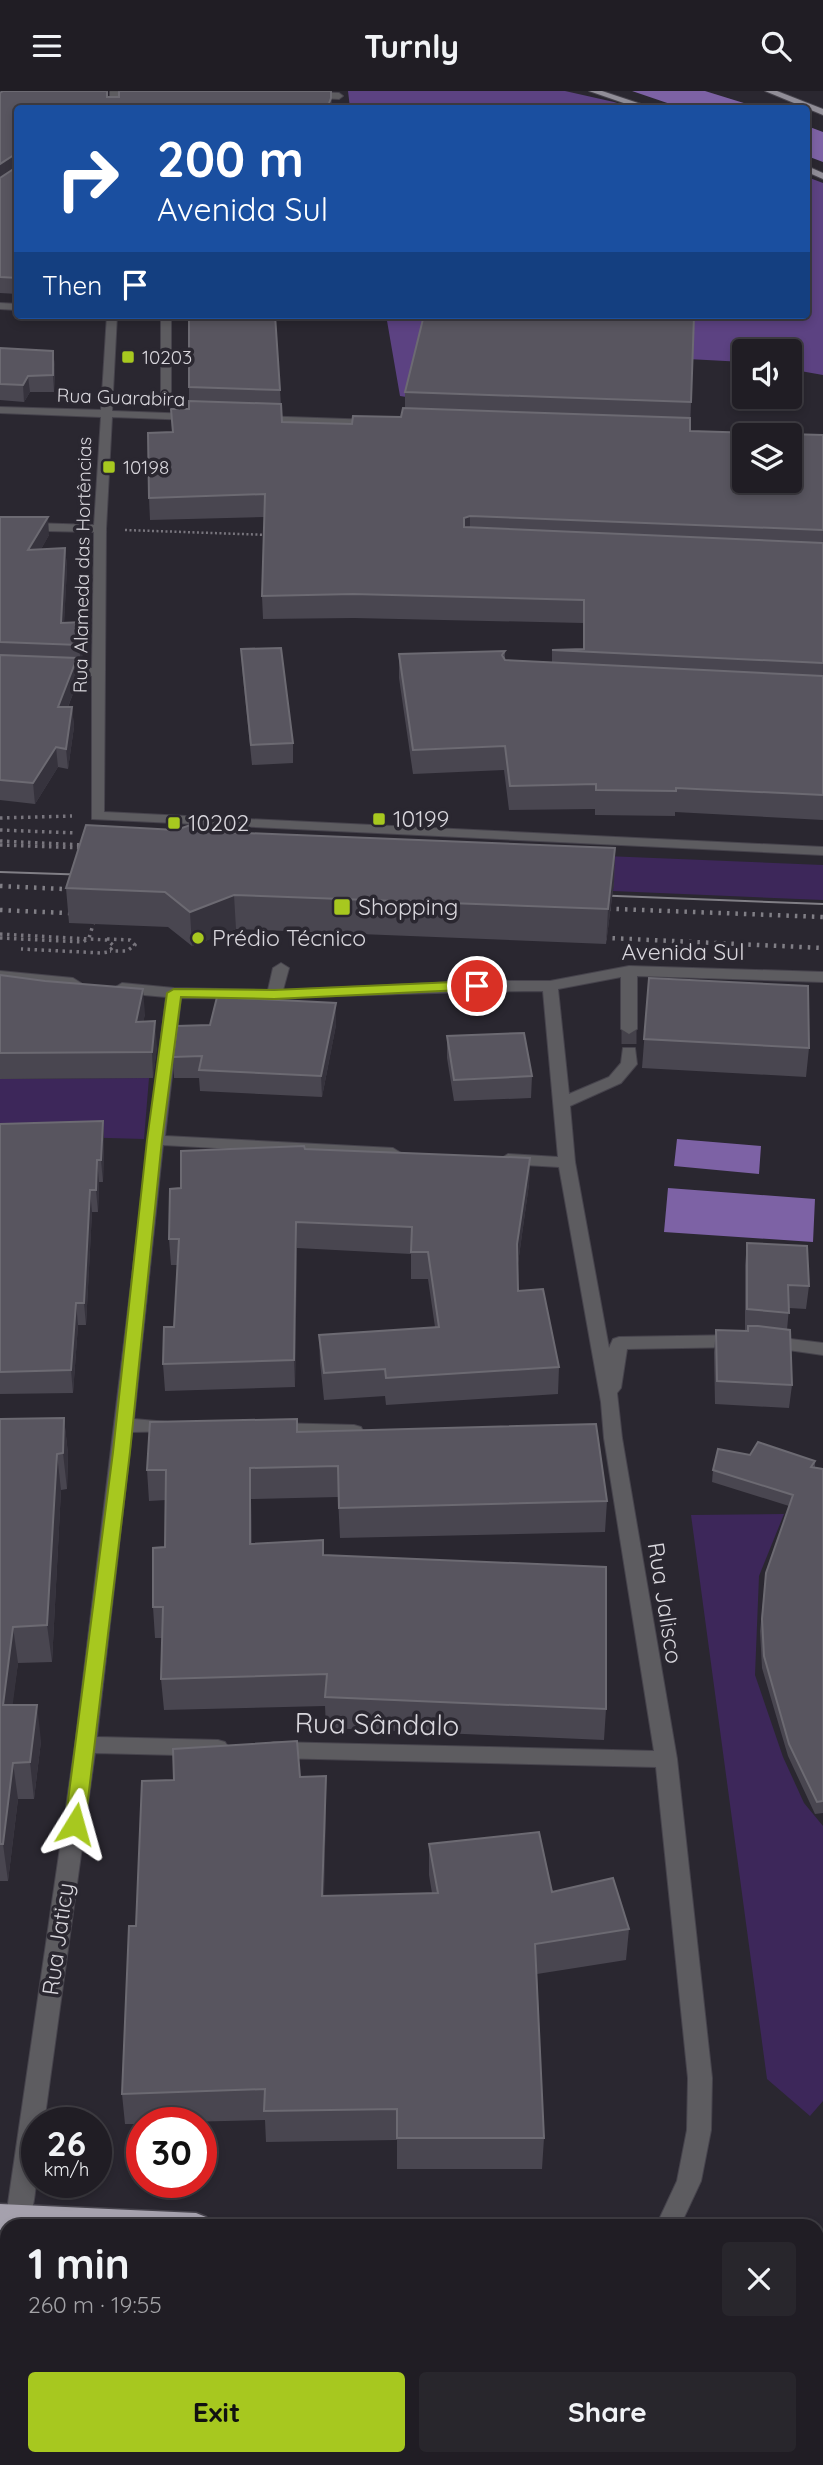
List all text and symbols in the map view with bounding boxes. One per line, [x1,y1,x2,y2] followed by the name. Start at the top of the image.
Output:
[364,26,459,66] text: Turnly
[28,27,66,65] icon: menu
[757,27,795,65] icon: search
[157,128,304,189] text: 200 m
[42,133,133,224] icon: right
[157,189,328,229] text: Avenida Sul
[116,266,154,304] icon: arrive
[42,269,102,302] text: Then
[732,339,802,493] map controls
[732,339,802,409] button: sound
[142,345,192,369] place label: 10203
[120,349,136,365] marker: 10203
[56,383,186,411] street label: Rua Guarabira
[732,423,802,493] button: layers
[68,436,96,693] street label: Rua Alameda das Hortências
[123,455,169,479] place label: 10198
[101,459,117,475] marker: 10198
[393,804,449,833] place label: 10199
[188,808,249,837] place label: 10202
[371,811,387,827] marker: 10199
[166,815,182,831] marker: 10202
[358,892,458,921] place label: Shopping
[332,897,352,917] marker: Shopping
[212,923,366,952] place label: Prédio Técnico
[190,930,206,946] marker: Prédio Técnico
[622,937,744,966] street label: Avenida Sul
[447,956,507,1016] pin
[458,967,496,1005] icon: arrive
[642,1540,689,1666] street label: Rua Jalisco
[294,1705,460,1742] street label: Rua Sândalo
[38,1787,112,1861] position arrow
[35,1881,80,1997] street label: Rua Jaticy
[126,2107,217,2198] speed limit sign: 30
[47,2121,86,2165] text: 26
[44,2158,89,2181] text: km/h
[28,2237,130,2290] text: 1 min
[722,2242,796,2316] button: close
[28,2290,162,2319] text: 260 m · 19:55
[28,2372,405,2452] button: Exit
[419,2372,796,2452] button: Share

